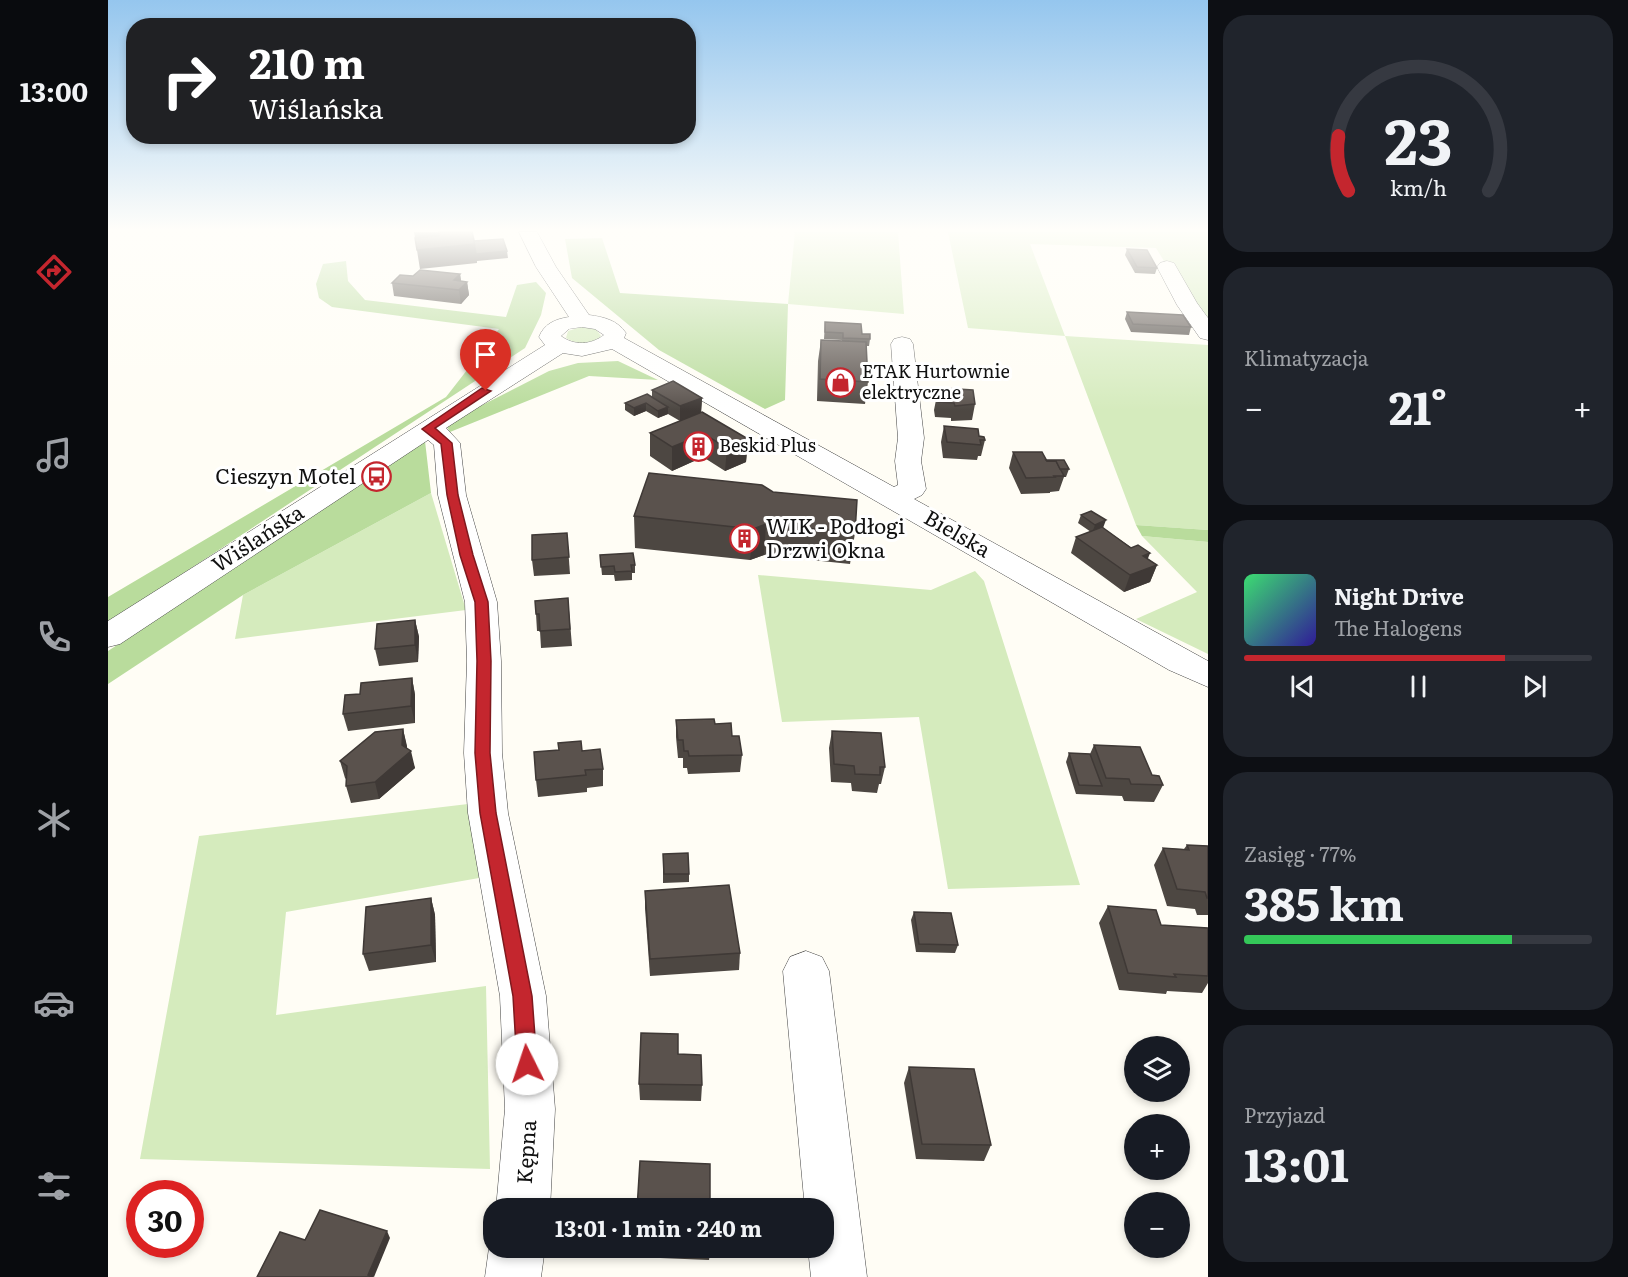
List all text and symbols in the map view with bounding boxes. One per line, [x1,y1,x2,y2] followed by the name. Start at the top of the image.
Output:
[249,30,365,92] text: 210 m
[150,42,228,120] icon: right
[20,70,88,110] text: 13:00
[249,87,383,127] text: Wiślańska
[1384,92,1452,184] text: 23
[1389,171,1447,203] text: km/h
[33,251,75,293] icon: directions
[460,329,511,391] pin
[469,338,502,371] icon: arrive
[1244,342,1369,372] text: Klimatyzacja
[862,357,1010,405] place label: ETAK Hurtownie elektryczne
[825,366,857,398] shop icon: ETAK Hurtownie elektryczne
[1389,372,1447,439] text: 21°
[1244,381,1263,430] text: −
[1573,381,1592,430] text: +
[682,430,714,462] building icon: Beskid Plus
[719,431,816,458] place label: Beskid Plus
[33,434,75,476] icon: music
[215,459,356,490] place label: Cieszyn Motel
[361,461,393,493] bus stop icon: Cieszyn Motel
[204,495,309,578] street label: Wiślańska
[919,500,998,564] street label: Bielska
[766,509,905,564] place label: WIK - Podłogi Drzwi Okna
[729,523,761,555] building icon: WIK - Podłogi Drzwi Okna
[1334,579,1464,612] text: Night Drive
[1334,612,1462,642] text: The Halogens
[33,616,75,658] icon: phone
[1286,670,1319,703] icon: previous
[1402,670,1435,703] icon: pause
[1518,670,1551,703] icon: next
[33,799,75,841] icon: climate
[1244,838,1357,868] text: Zasięg · 77%
[1244,868,1404,935] text: 385 km
[33,982,75,1024] icon: car
[495,1032,559,1096] position arrow
[1124,1036,1190,1258] map controls
[1124,1036,1190,1102] button: layers
[1244,1099,1325,1129] text: Przyjazd
[1124,1114,1190,1180] button: +
[507,1118,542,1185] street label: Kępna
[1244,1129,1349,1196] text: 13:01
[33,1165,75,1207] icon: filters
[126,1180,204,1258] speed limit sign: 30
[1124,1192,1190,1258] button: −
[555,1211,762,1244] text: 13:01 · 1 min · 240 m

